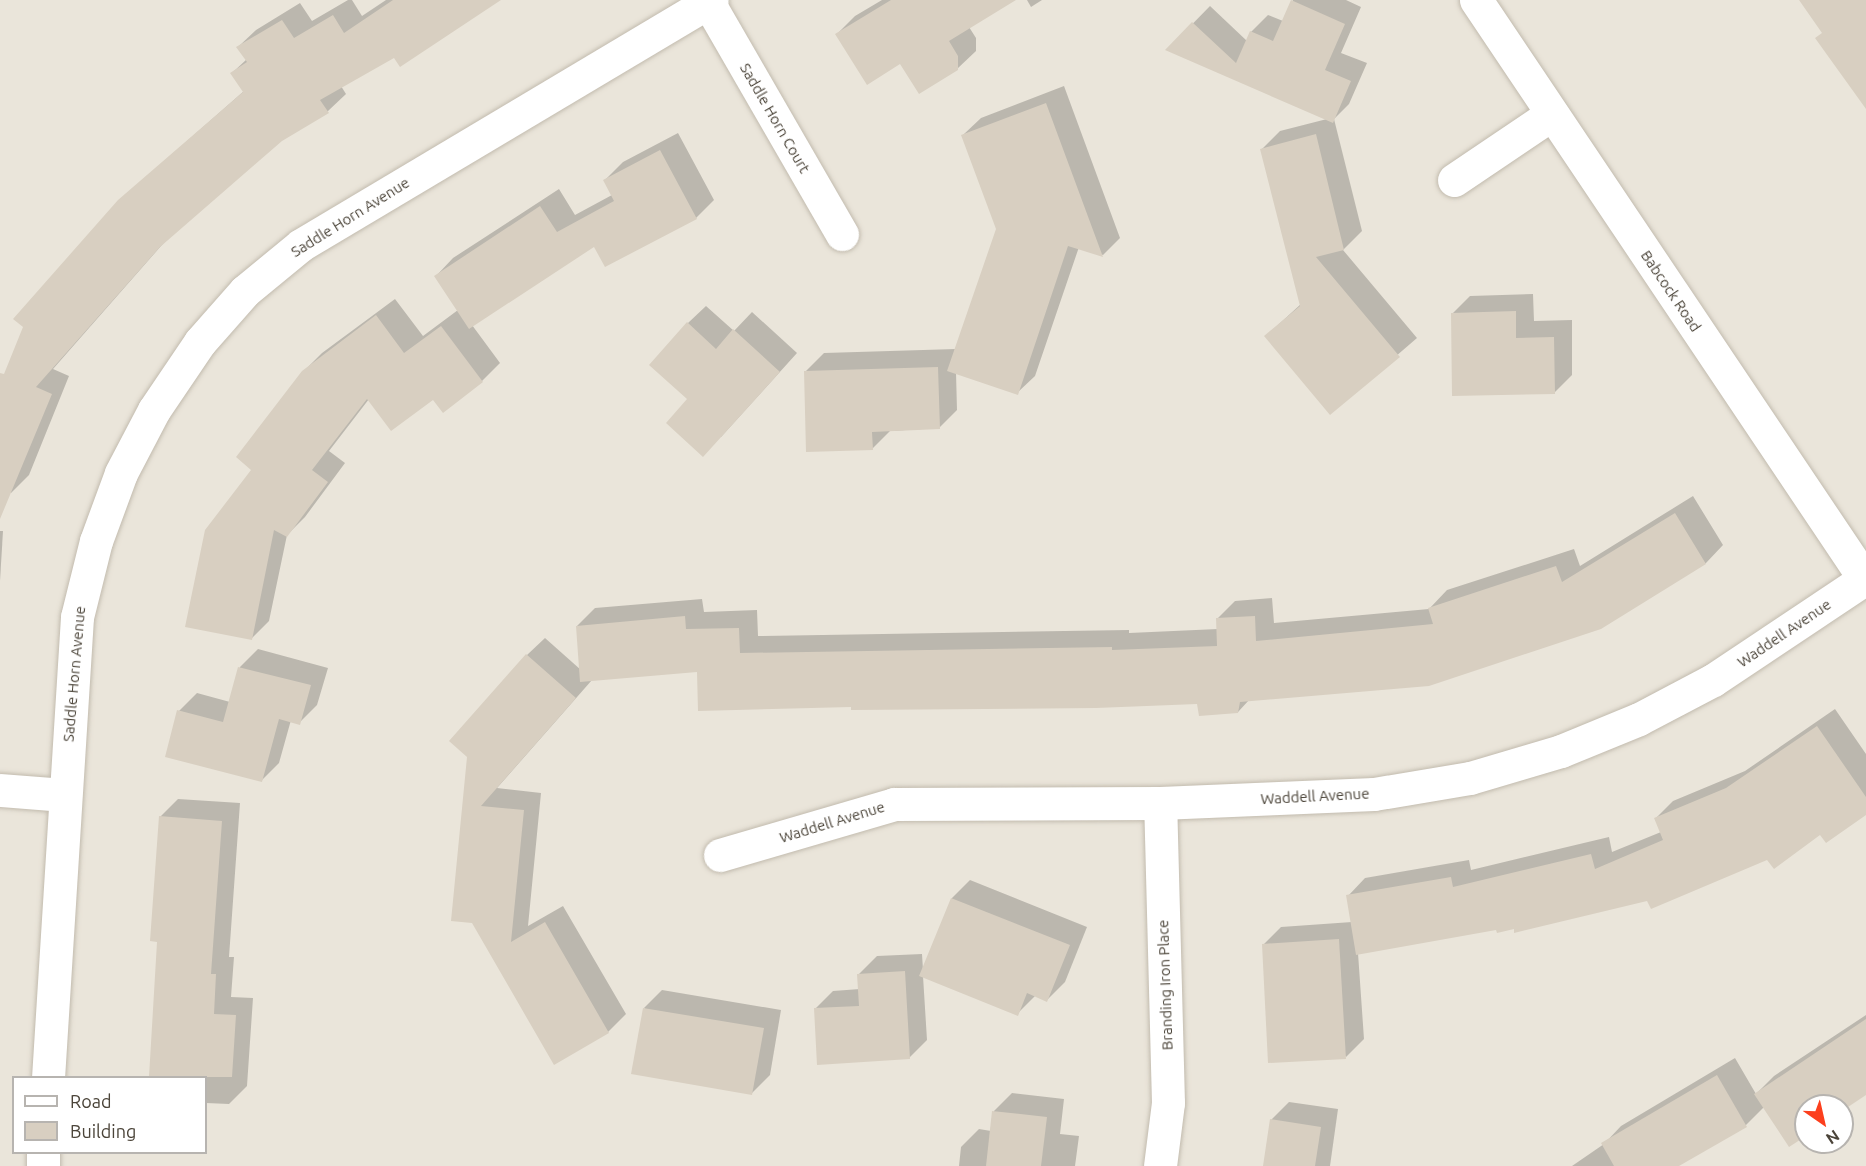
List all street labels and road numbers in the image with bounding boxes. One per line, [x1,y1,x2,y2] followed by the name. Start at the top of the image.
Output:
[736,60,814,176] street label: Saddle Horn Court
[287,173,413,261] street label: Saddle Horn Avenue
[1637,247,1705,335] street label: Babcock Road
[1734,595,1834,671] street label: Waddell Avenue
[59,605,89,743] street label: Saddle Horn Avenue
[1260,784,1370,808] street label: Waddell Avenue
[777,797,887,847] street label: Waddell Avenue
[1154,919,1176,1051] street label: Branding Iron Place

